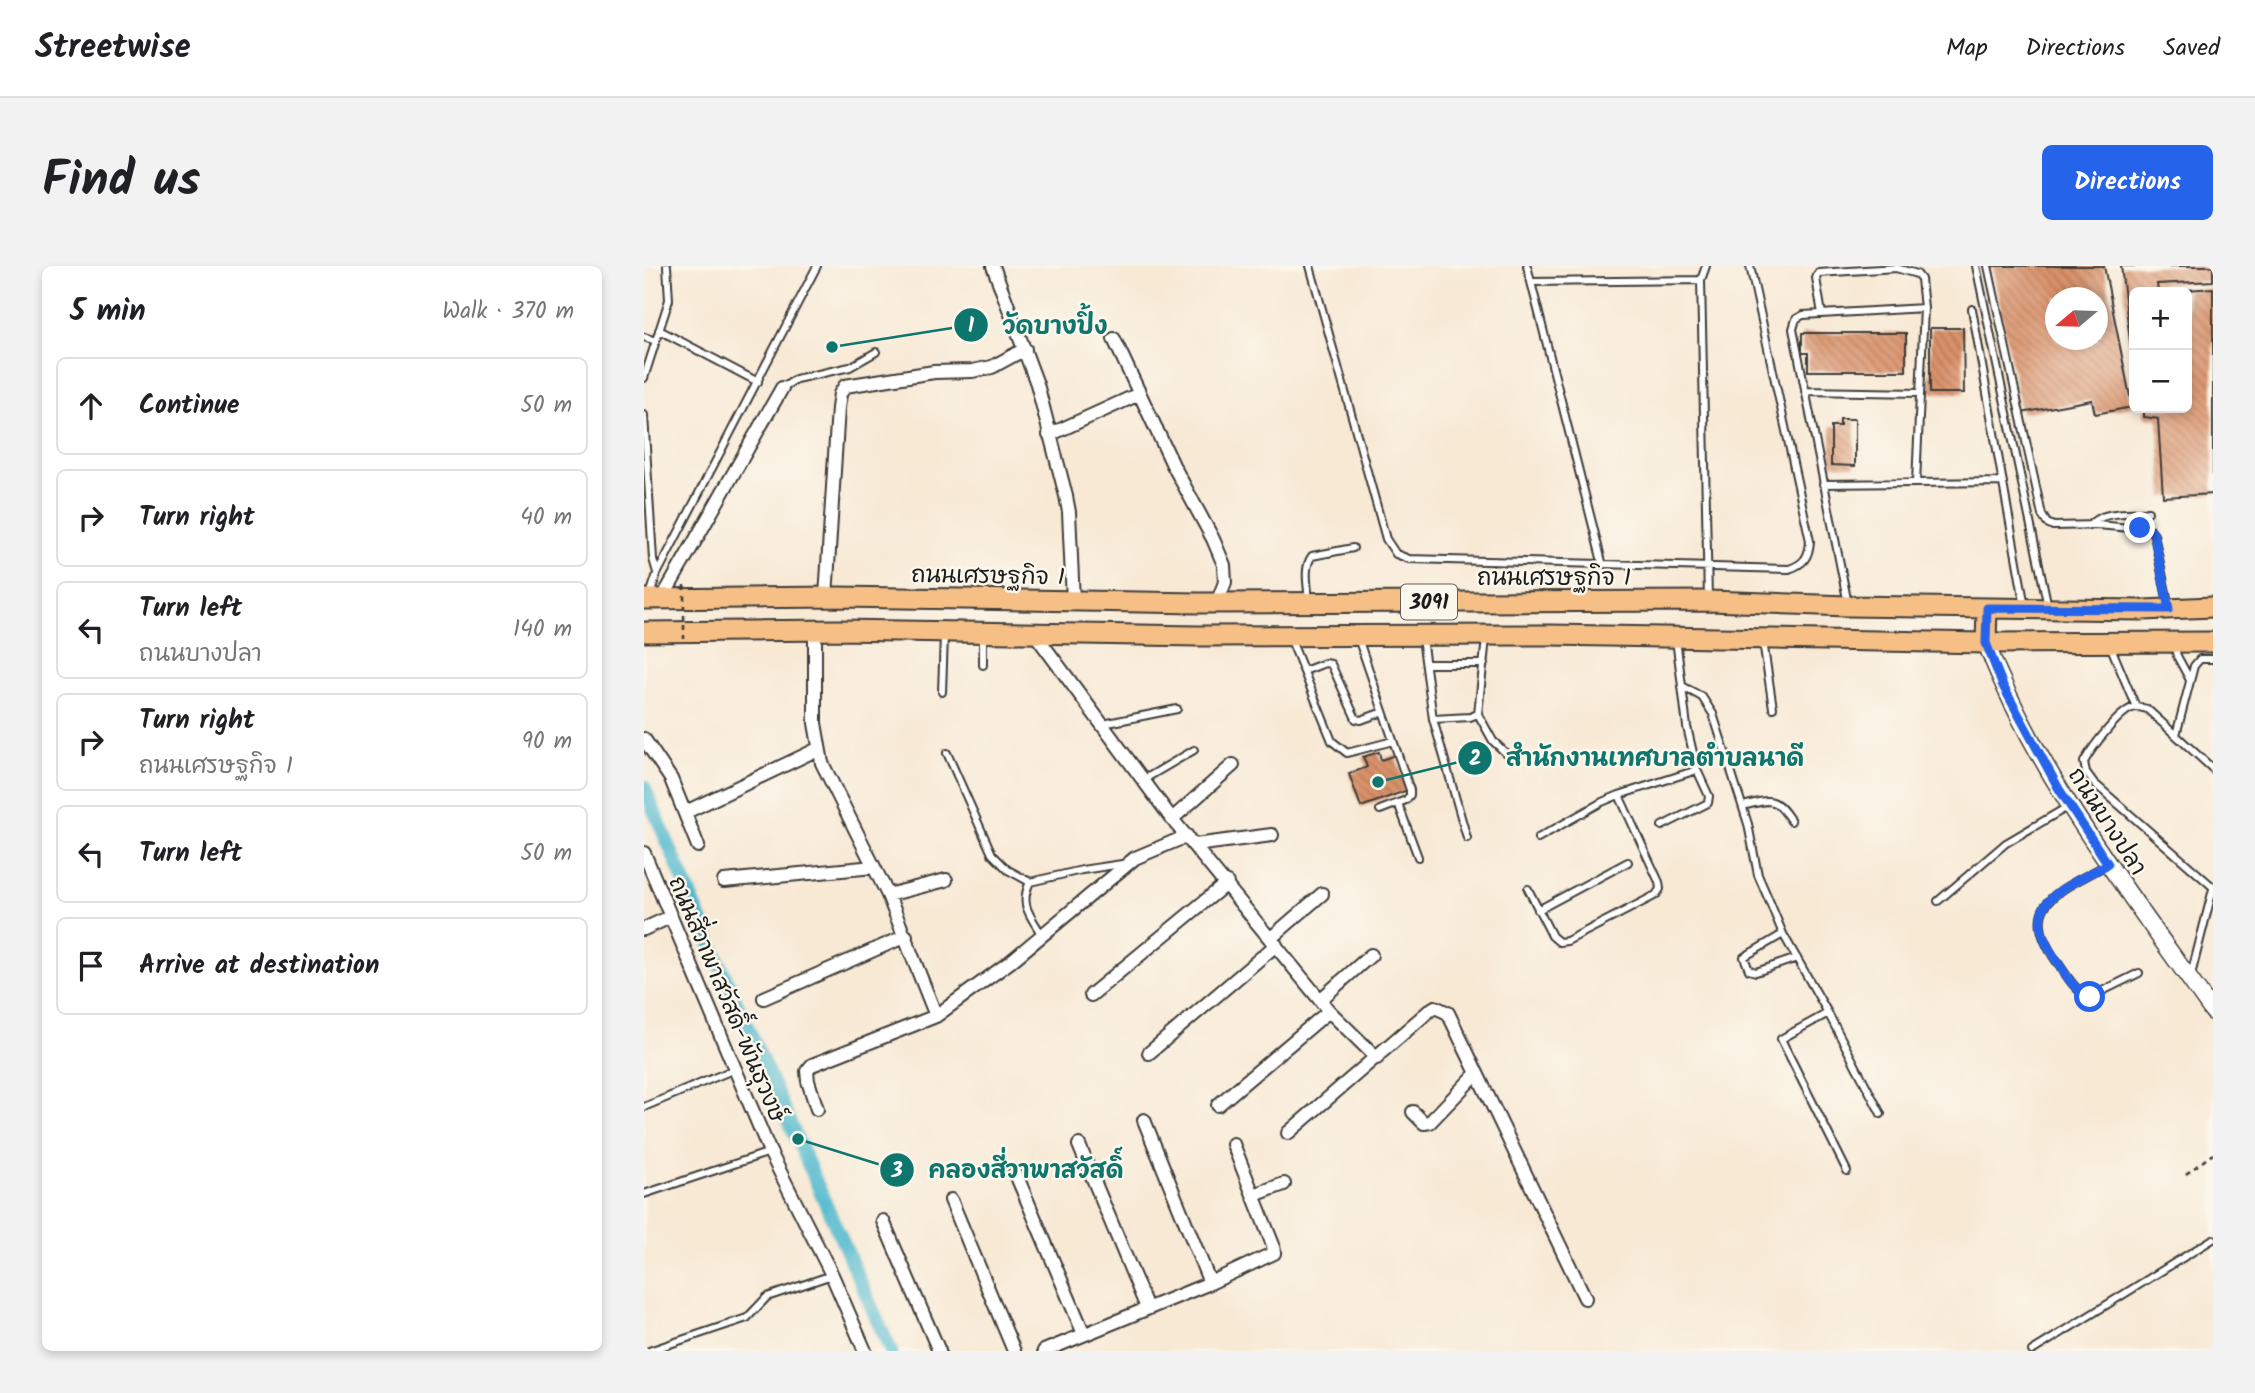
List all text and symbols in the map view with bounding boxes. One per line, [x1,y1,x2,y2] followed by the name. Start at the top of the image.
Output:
[35,22,191,75] text: Streetwise
[1946,29,1988,68] text: Map
[2026,29,2125,68] text: Directions
[2163,29,2220,68] text: Saved
[42,143,200,221] text: Find us
[2042,145,2213,220] button: Directions
[2045,287,2108,350] north arrow
[2129,287,2192,413] map controls
[2129,287,2192,350] button: +
[70,288,146,336] text: 5 min
[442,294,574,330] text: Walk · 370 m
[1002,302,1108,347] text: วัดบางปิ้ง
[953,303,1122,348] callout: วัดบางปิ้ง
[968,310,975,343] text: 1
[2129,350,2192,413] button: −
[139,385,240,427] text: Continue
[72,387,110,425] icon: ahead
[521,388,572,424] text: 50 m
[139,497,255,539] text: Turn right
[72,499,110,537] icon: right
[520,500,572,536] text: 40 m
[2124,512,2155,543] route end
[911,558,1065,596] street label: ถนนเศรษฐกิจ 1
[1477,561,1631,597] street label: ถนนเศรษฐกิจ 1
[1401,584,1457,620] road number: 3091
[139,588,242,630] text: Turn left
[72,611,110,649] icon: left
[513,612,572,648] text: 140 m
[139,637,262,673] text: ถนนบางปลา
[139,700,255,742] text: Turn right
[72,723,110,761] icon: right
[522,724,572,760] text: 90 m
[1457,735,1819,780] callout: สำนักงานเทศบาลตำบลนาดี
[1506,740,1804,779] text: สำนักงานเทศบาลตำบลนาดี
[1469,743,1481,776] text: 2
[139,749,293,785] text: ถนนเศรษฐกิจ 1
[2058,761,2155,883] street label: ถนนบางปลา
[139,833,242,875] text: Turn left
[72,835,110,873] icon: left
[521,836,572,872] text: 50 m
[658,868,800,1130] street label: ถนนสี่วาพาสวัสดิ์-พันธุวงษ์
[139,945,379,987] text: Arrive at destination
[72,947,110,985] icon: arrive
[2074,981,2105,1012] route start
[929,1146,1123,1191] text: คลองสี่วาพาสวัสดิ์
[879,1147,1137,1192] callout: คลองสี่วาพาสวัสดิ์
[890,1155,903,1188] text: 3

